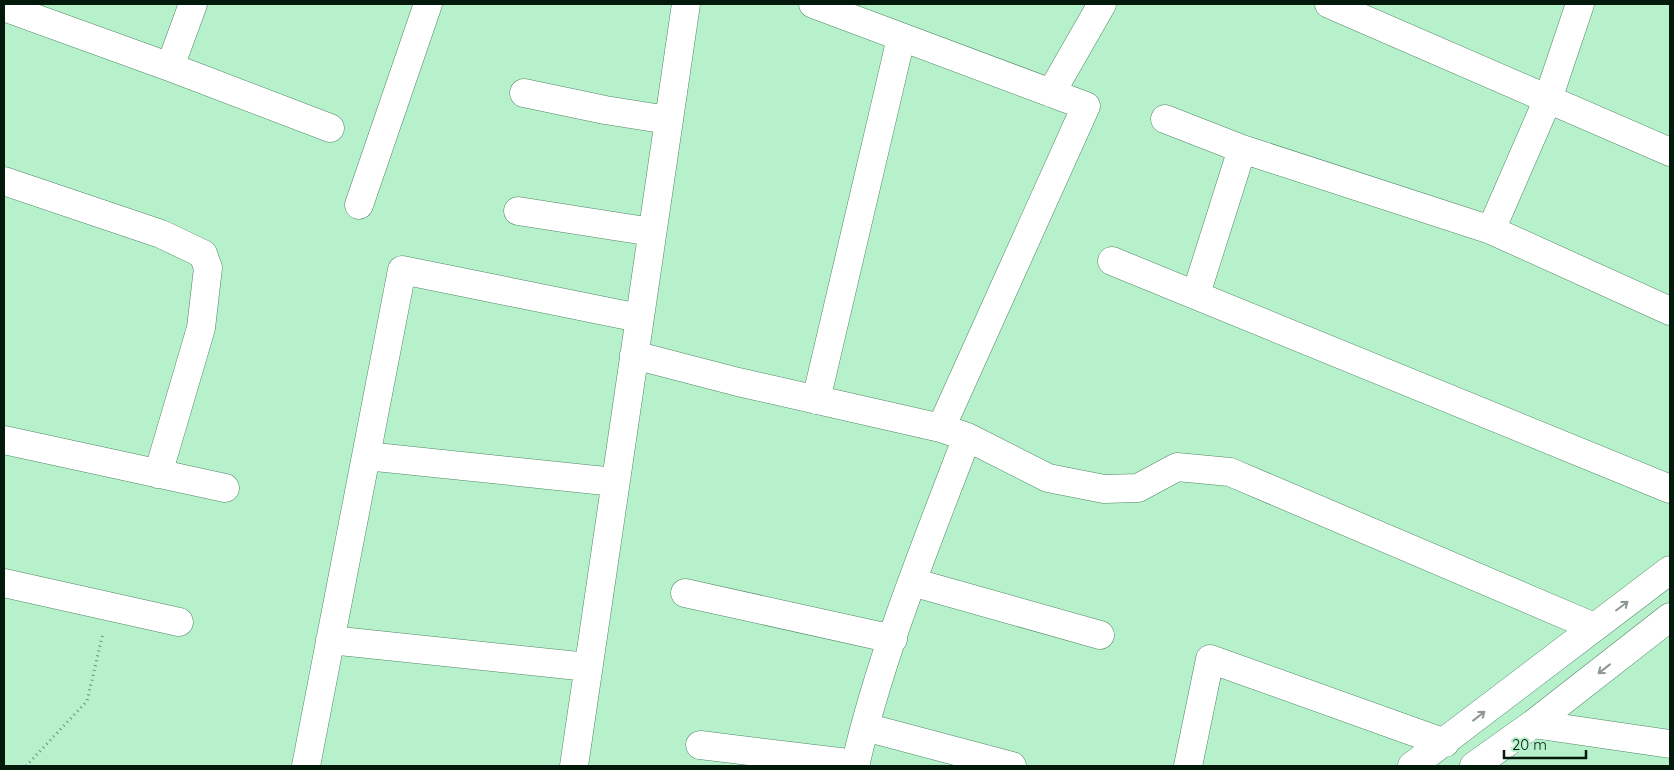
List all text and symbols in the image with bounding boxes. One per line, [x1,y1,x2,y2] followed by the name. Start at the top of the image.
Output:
[1615,601,1629,611] one-way arrow
[1598,663,1611,674] one-way arrow
[1472,710,1485,721] one-way arrow
[1504,728,1586,760] scale bar
[1512,735,1547,754] text: 20 m

